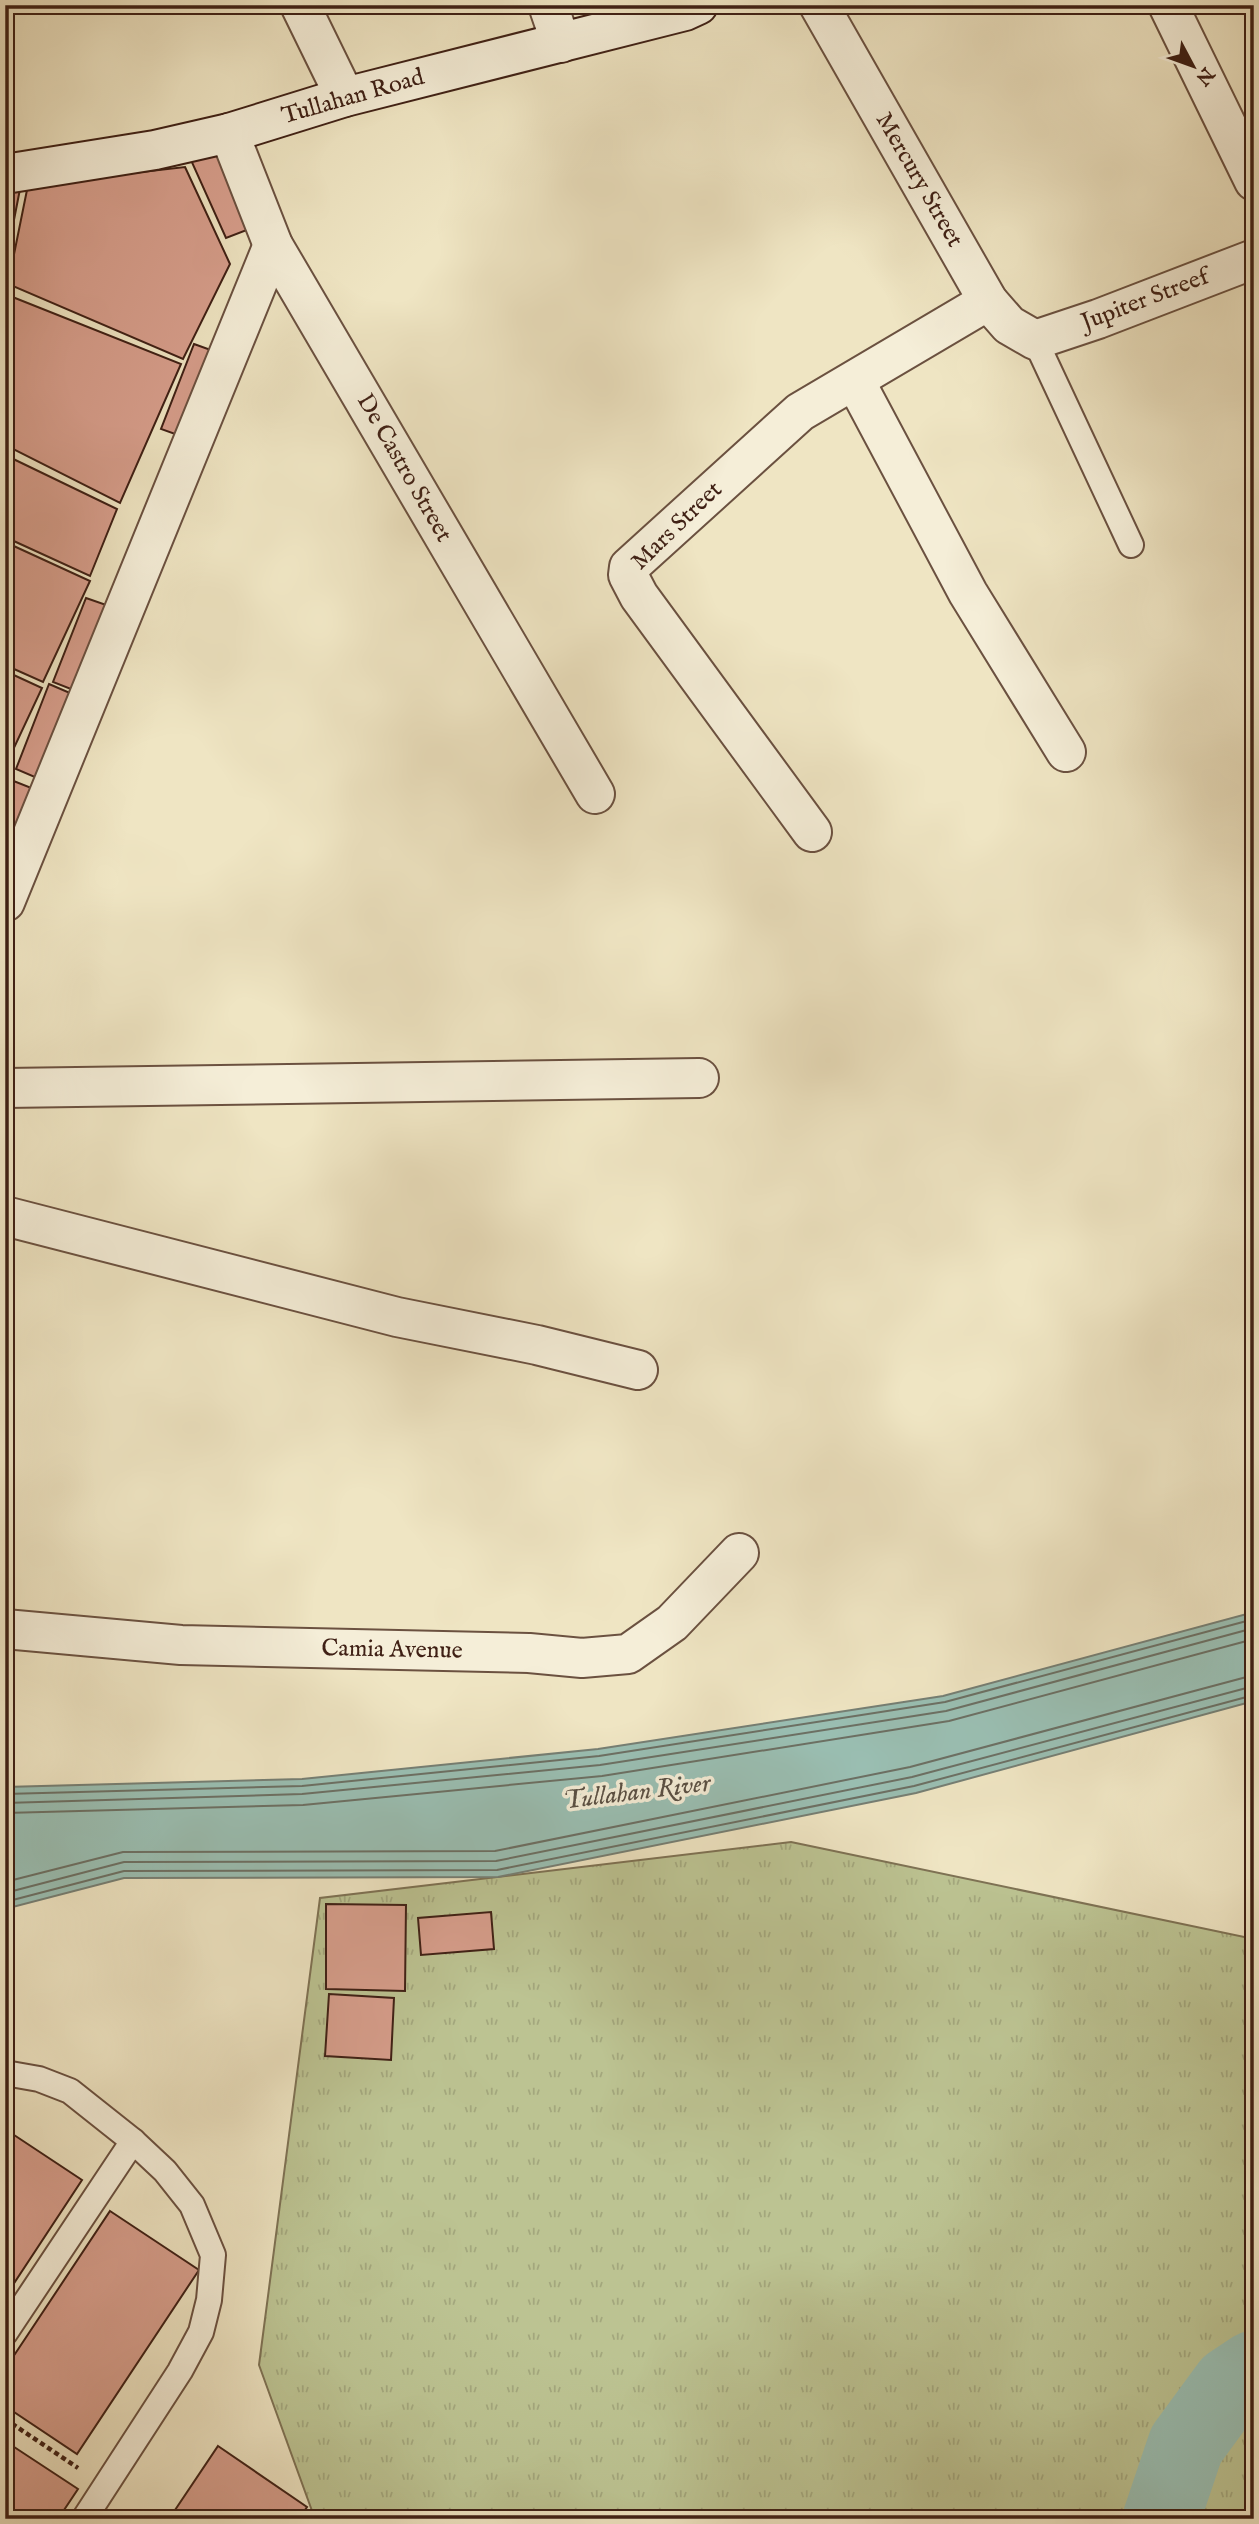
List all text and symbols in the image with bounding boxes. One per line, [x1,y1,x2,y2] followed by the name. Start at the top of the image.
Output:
[1158,32,1228,102] north arrow
[1190,61,1219,90] text: N
[278,62,428,132] street label: Tullahan Road
[868,107,970,253] street label: Mercury Street
[1074,260,1217,340] street label: Jupiter Streef
[349,388,459,548] street label: De Castro Street
[625,475,729,577] street label: Mars Street
[321,1633,463,1667] street label: Camia Avenue
[562,1766,713,1817] water label: Tullahan River

